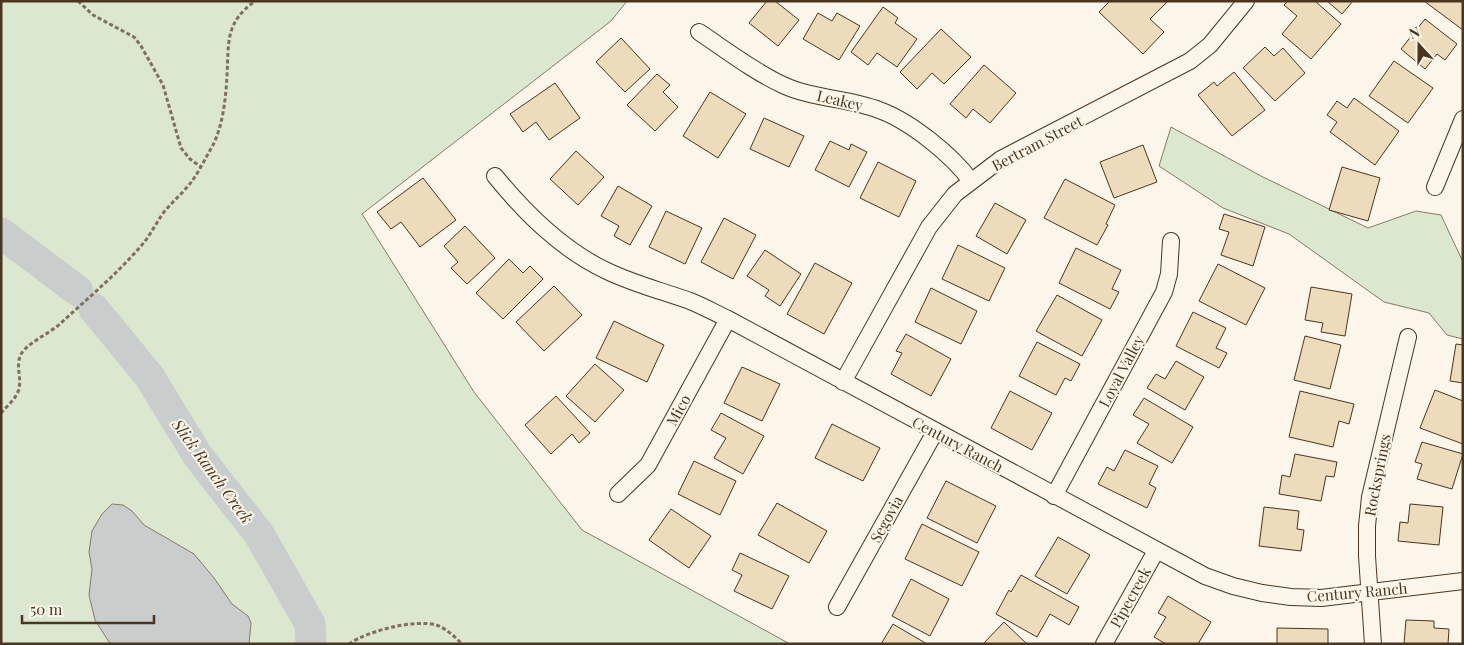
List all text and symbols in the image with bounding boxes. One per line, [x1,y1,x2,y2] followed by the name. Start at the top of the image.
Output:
[1394,20,1444,70] north arrow
[1406,22,1422,43] text: N
[815,85,865,115] street label: Leakey
[988,110,1087,175] street label: Bertram Street
[1094,331,1149,410] street label: Loyal Valley
[661,391,695,429] street label: Mico
[909,412,1007,477] street label: Century Ranch
[167,414,258,527] water label: Slick Ranch Creek
[1359,432,1395,518] street label: Rocksprings
[865,491,907,546] street label: Segovia
[1105,562,1155,631] street label: Pipecreek
[1306,578,1408,606] street label: Century Ranch
[22,592,155,624] scale bar
[30,599,63,619] text: 50 m

